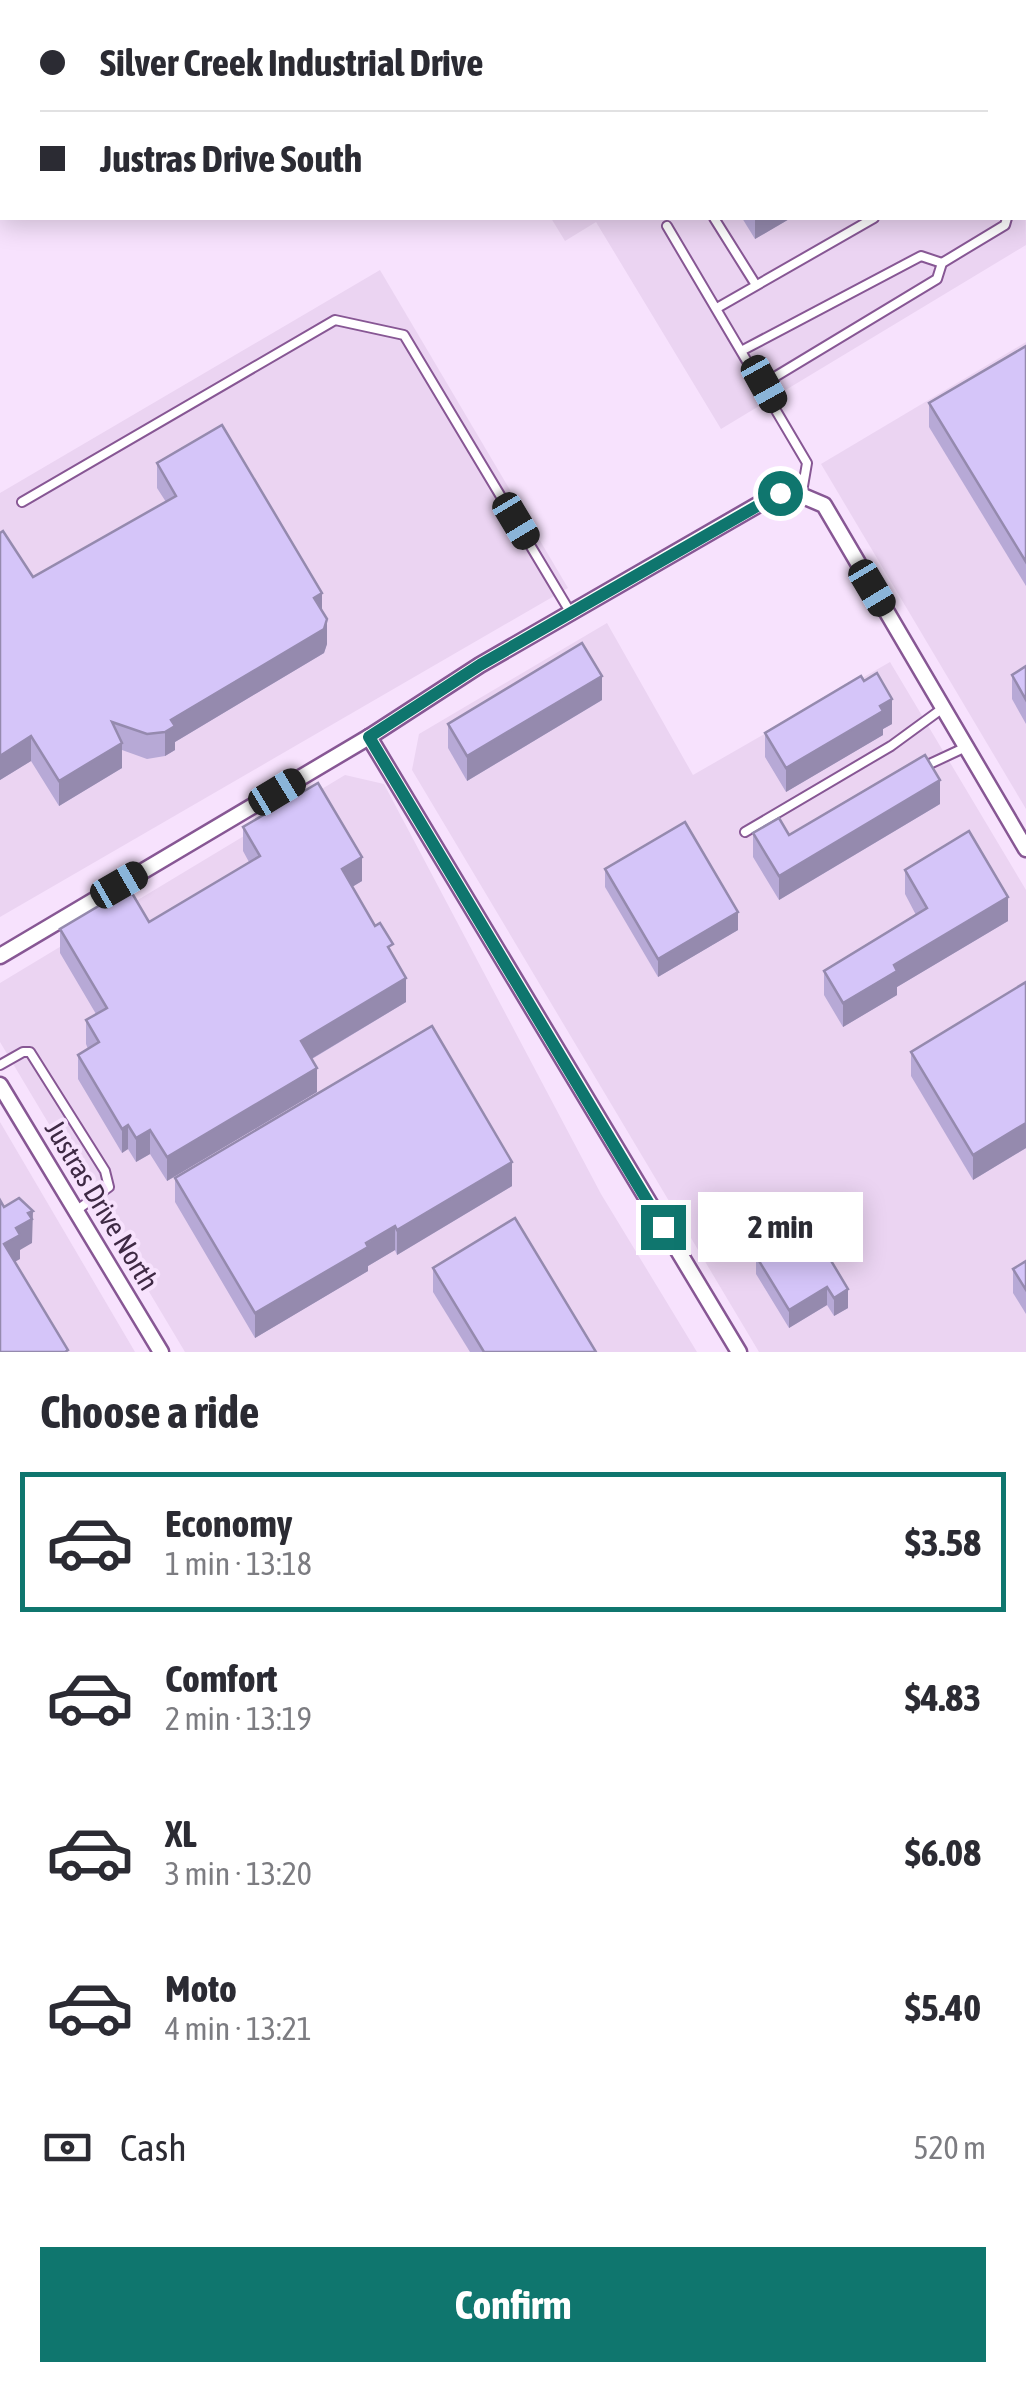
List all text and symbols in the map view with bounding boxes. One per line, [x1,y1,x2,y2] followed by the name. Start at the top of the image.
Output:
[100,41,483,84] text: Silver Creek Industrial Drive
[100,137,362,180] text: Justras Drive South
[736,350,792,418] car
[758,471,803,516] route start
[488,488,544,554] car
[844,555,900,621] car
[244,764,310,820] car
[86,857,152,913] car
[39,1114,165,1296] street label: Justras Drive North
[698,1192,863,1262] callout: 2 min
[641,1205,686,1250] route end
[748,1208,813,1245] text: 2 min
[40,1386,259,1438] text: Choose a ride
[45,1497,135,1587] icon: car
[165,1502,292,1545] text: Economy
[905,1521,981,1564] text: $3.58
[165,1545,312,1582] text: 1 min · 13:18
[45,1652,135,1742] icon: car
[165,1657,277,1700] text: Comfort
[905,1676,981,1719] text: $4.83
[165,1700,312,1737] text: 2 min · 13:19
[45,1807,135,1897] icon: car
[165,1812,197,1855] text: XL
[905,1831,981,1874] text: $6.08
[165,1855,312,1892] text: 3 min · 13:20
[45,1962,135,2052] icon: car
[165,1967,237,2010] text: Moto
[905,1986,981,2029] text: $5.40
[165,2010,312,2047] text: 4 min · 13:21
[40,2120,95,2175] icon: cash
[120,2126,187,2169] text: Cash
[913,2129,986,2166] text: 520 m
[40,2247,986,2362] button: Confirm

